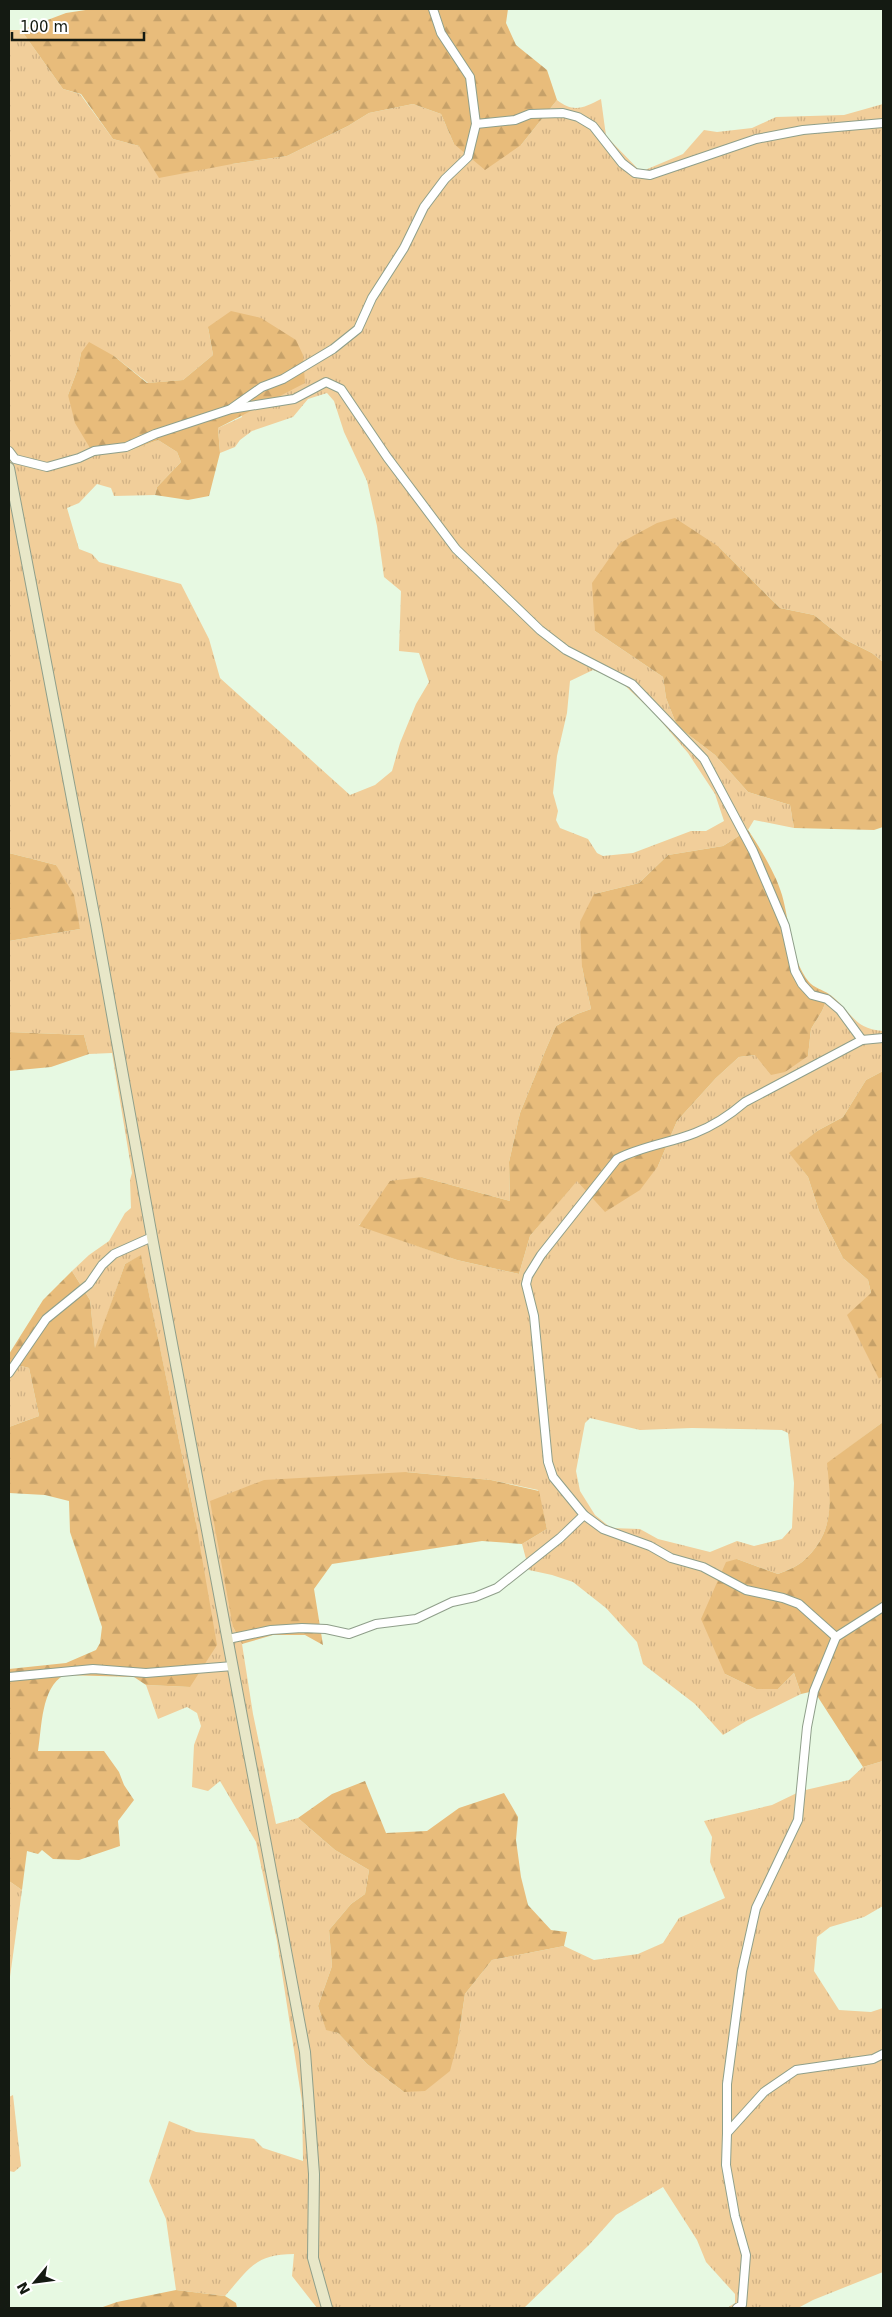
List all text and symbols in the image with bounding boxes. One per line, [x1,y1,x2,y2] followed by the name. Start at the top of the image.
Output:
[12,10,145,42] scale bar
[20,18,68,36] text: 100 m
[10,2257,60,2307] north arrow
[14,2279,33,2297] text: N

